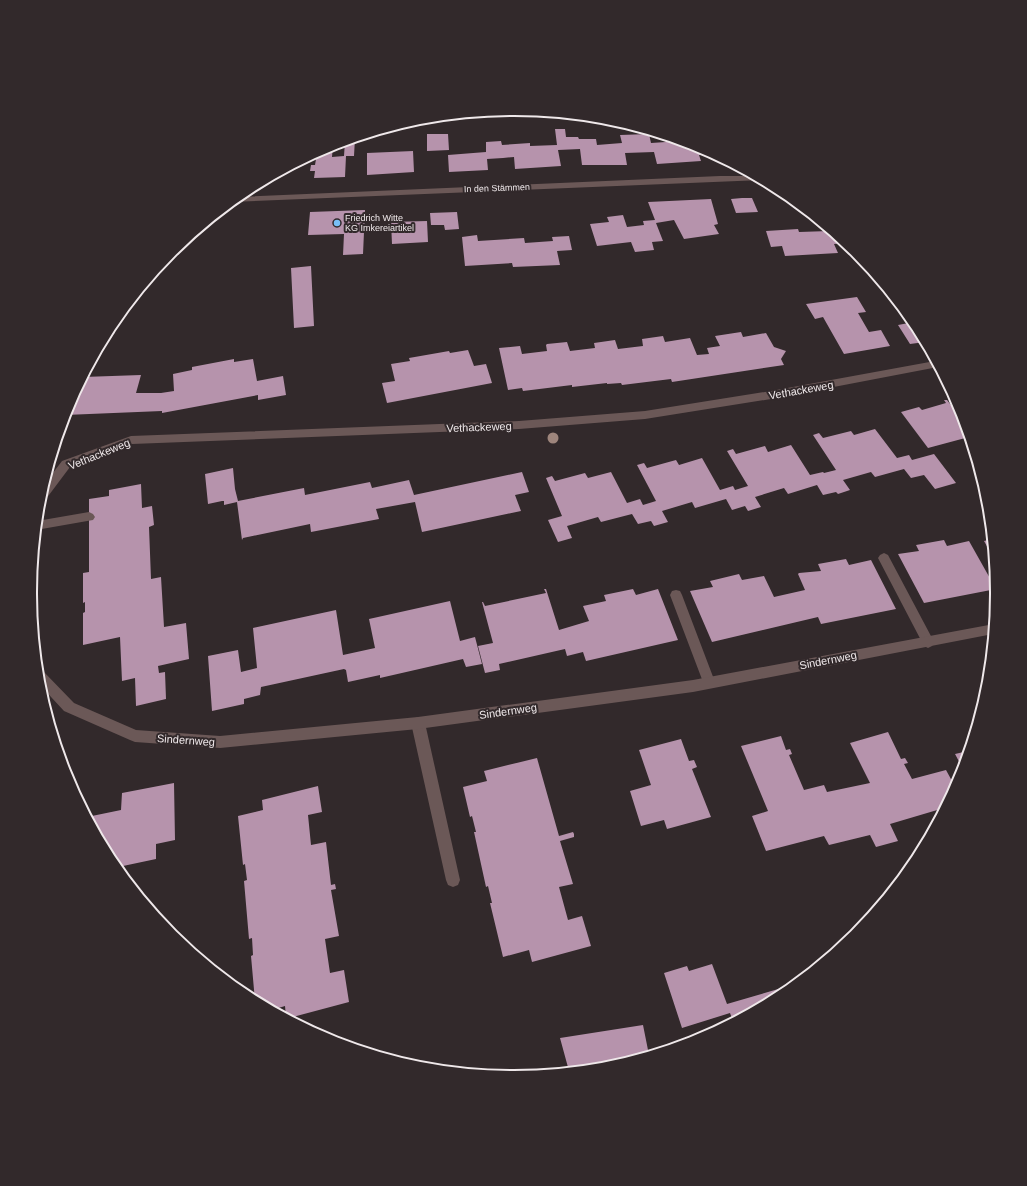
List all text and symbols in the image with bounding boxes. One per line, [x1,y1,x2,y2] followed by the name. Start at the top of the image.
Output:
[464,182,530,194] street label: In den Stämmen
[345,213,414,233] place label: Friedrich Witte KG Imkereiartikel
[332,218,342,228] marker: Friedrich Witte KG Imkereiartikel
[768,378,834,402] street label: Vethackeweg
[446,420,512,434] street label: Vethackeweg
[66,436,132,472] street label: Vethackeweg
[798,649,858,671] street label: Sindernweg
[478,701,538,721] street label: Sindernweg
[157,732,215,748] street label: Sindernweg

